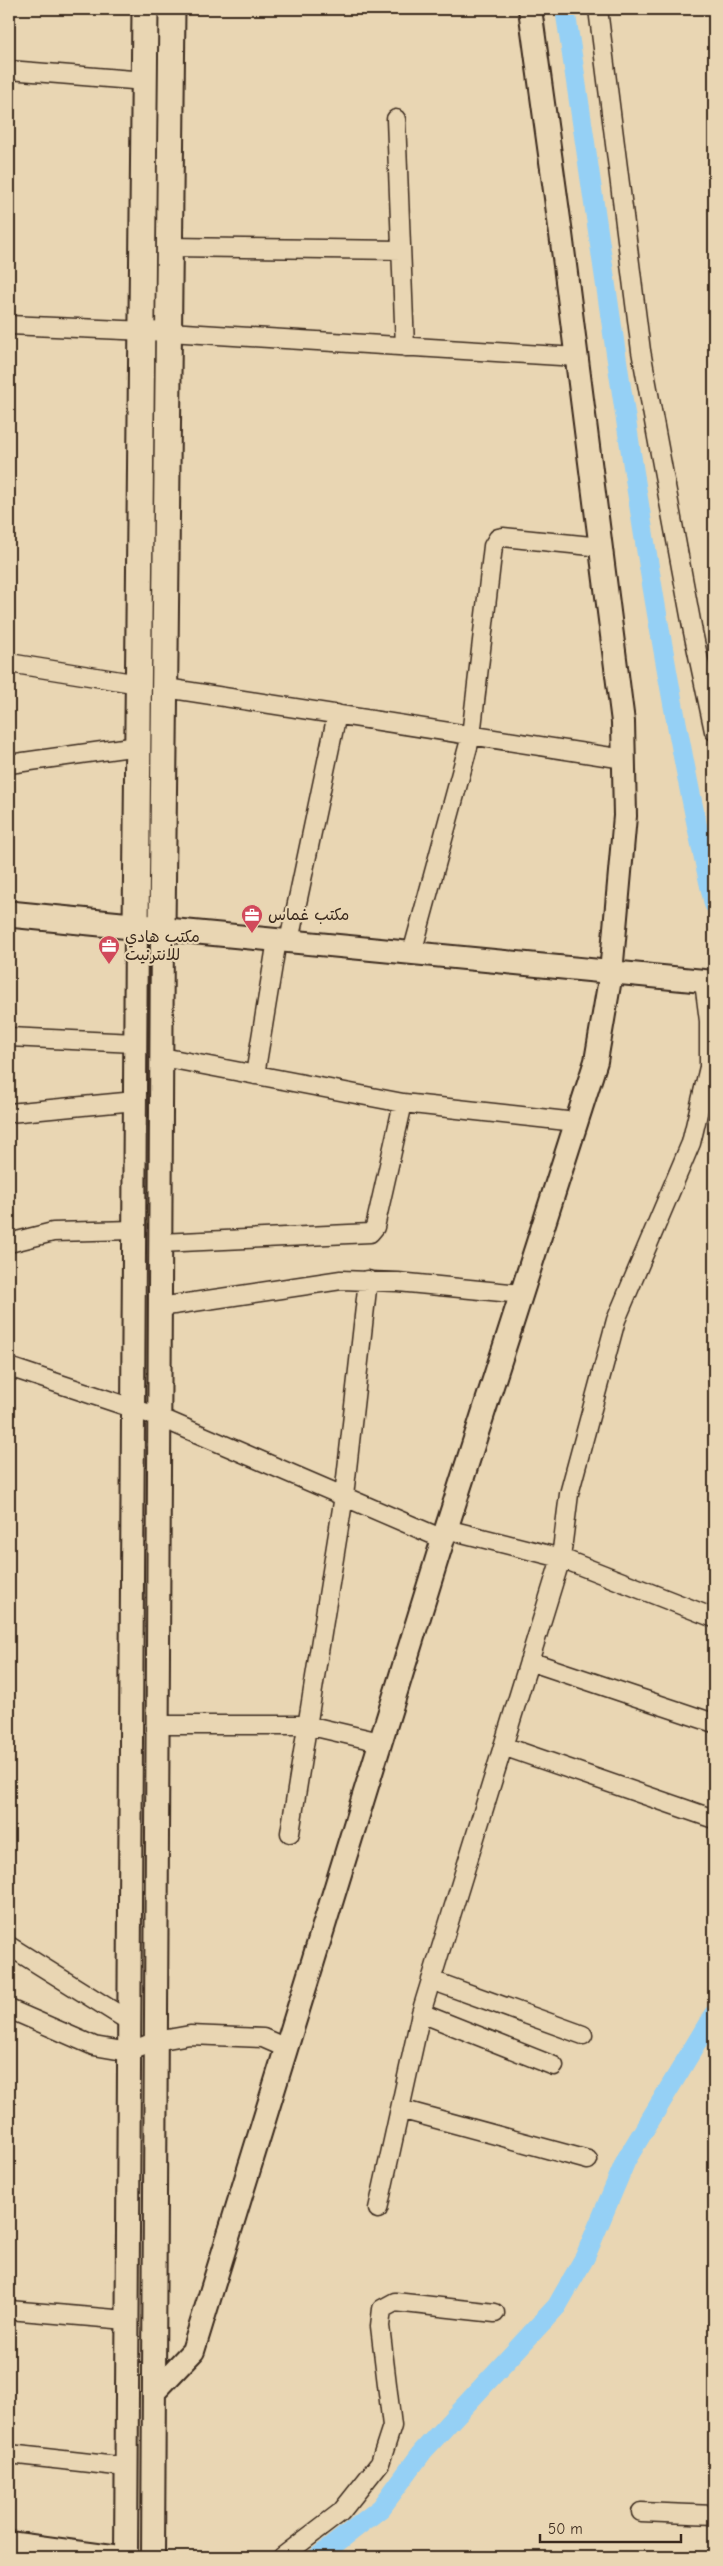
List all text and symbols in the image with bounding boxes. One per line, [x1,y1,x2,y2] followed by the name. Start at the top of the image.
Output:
[240,903,264,934] office icon: مكتب غماس
[268,906,349,924] place label: مكتب غماس
[125,928,200,964] place label: مكتب هادي للانترنيت
[97,934,121,965] office icon: مكتب هادي للانترنيت
[540,2511,682,2543] scale bar
[548,2520,583,2538] text: 50 m

